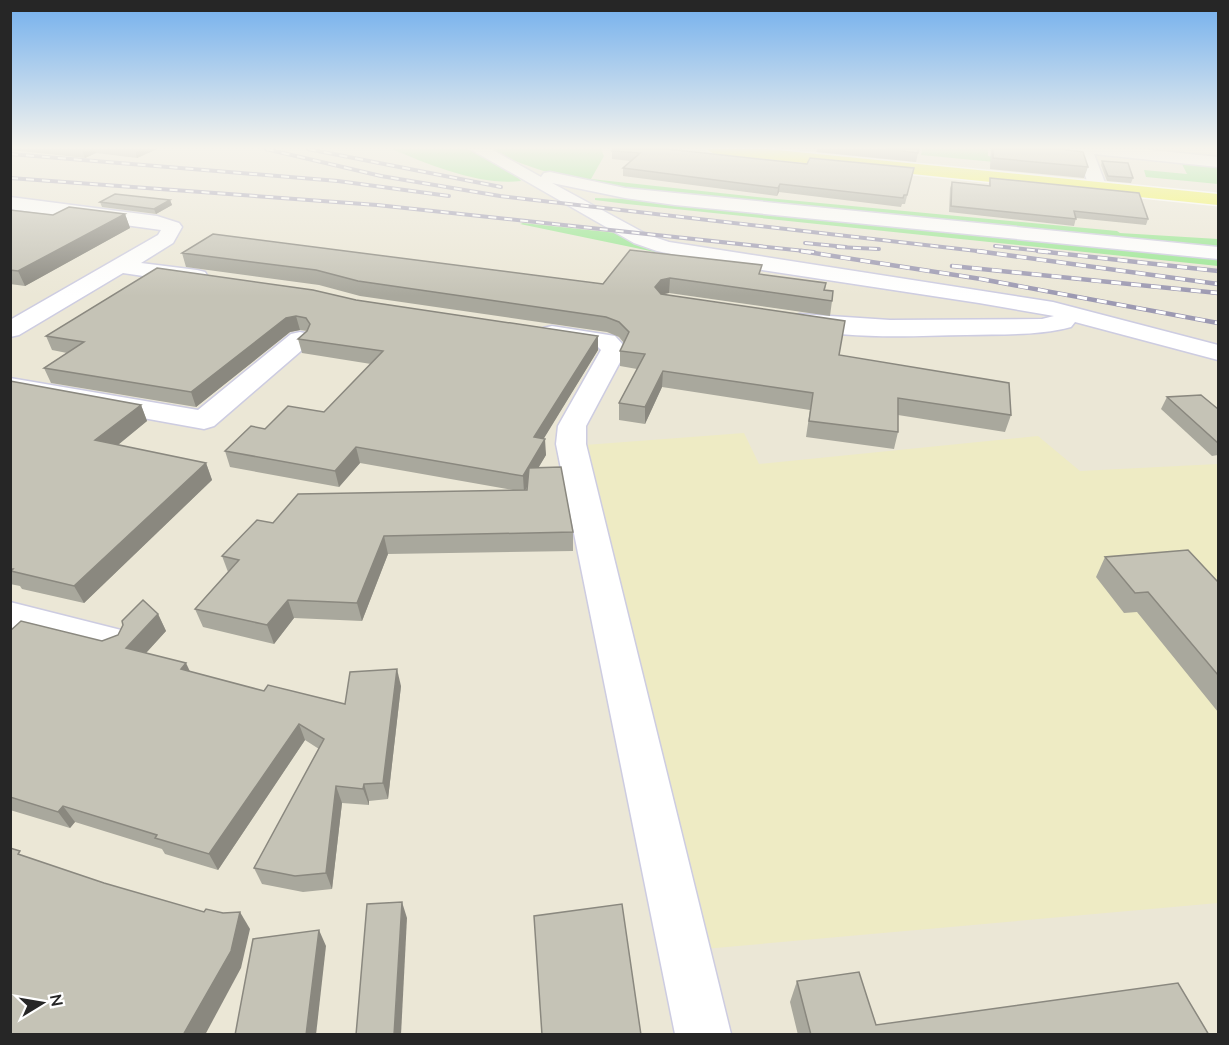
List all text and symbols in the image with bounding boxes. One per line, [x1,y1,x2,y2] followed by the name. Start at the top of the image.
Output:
[12,973,72,1033] north arrow
[44,992,68,1008] text: N

